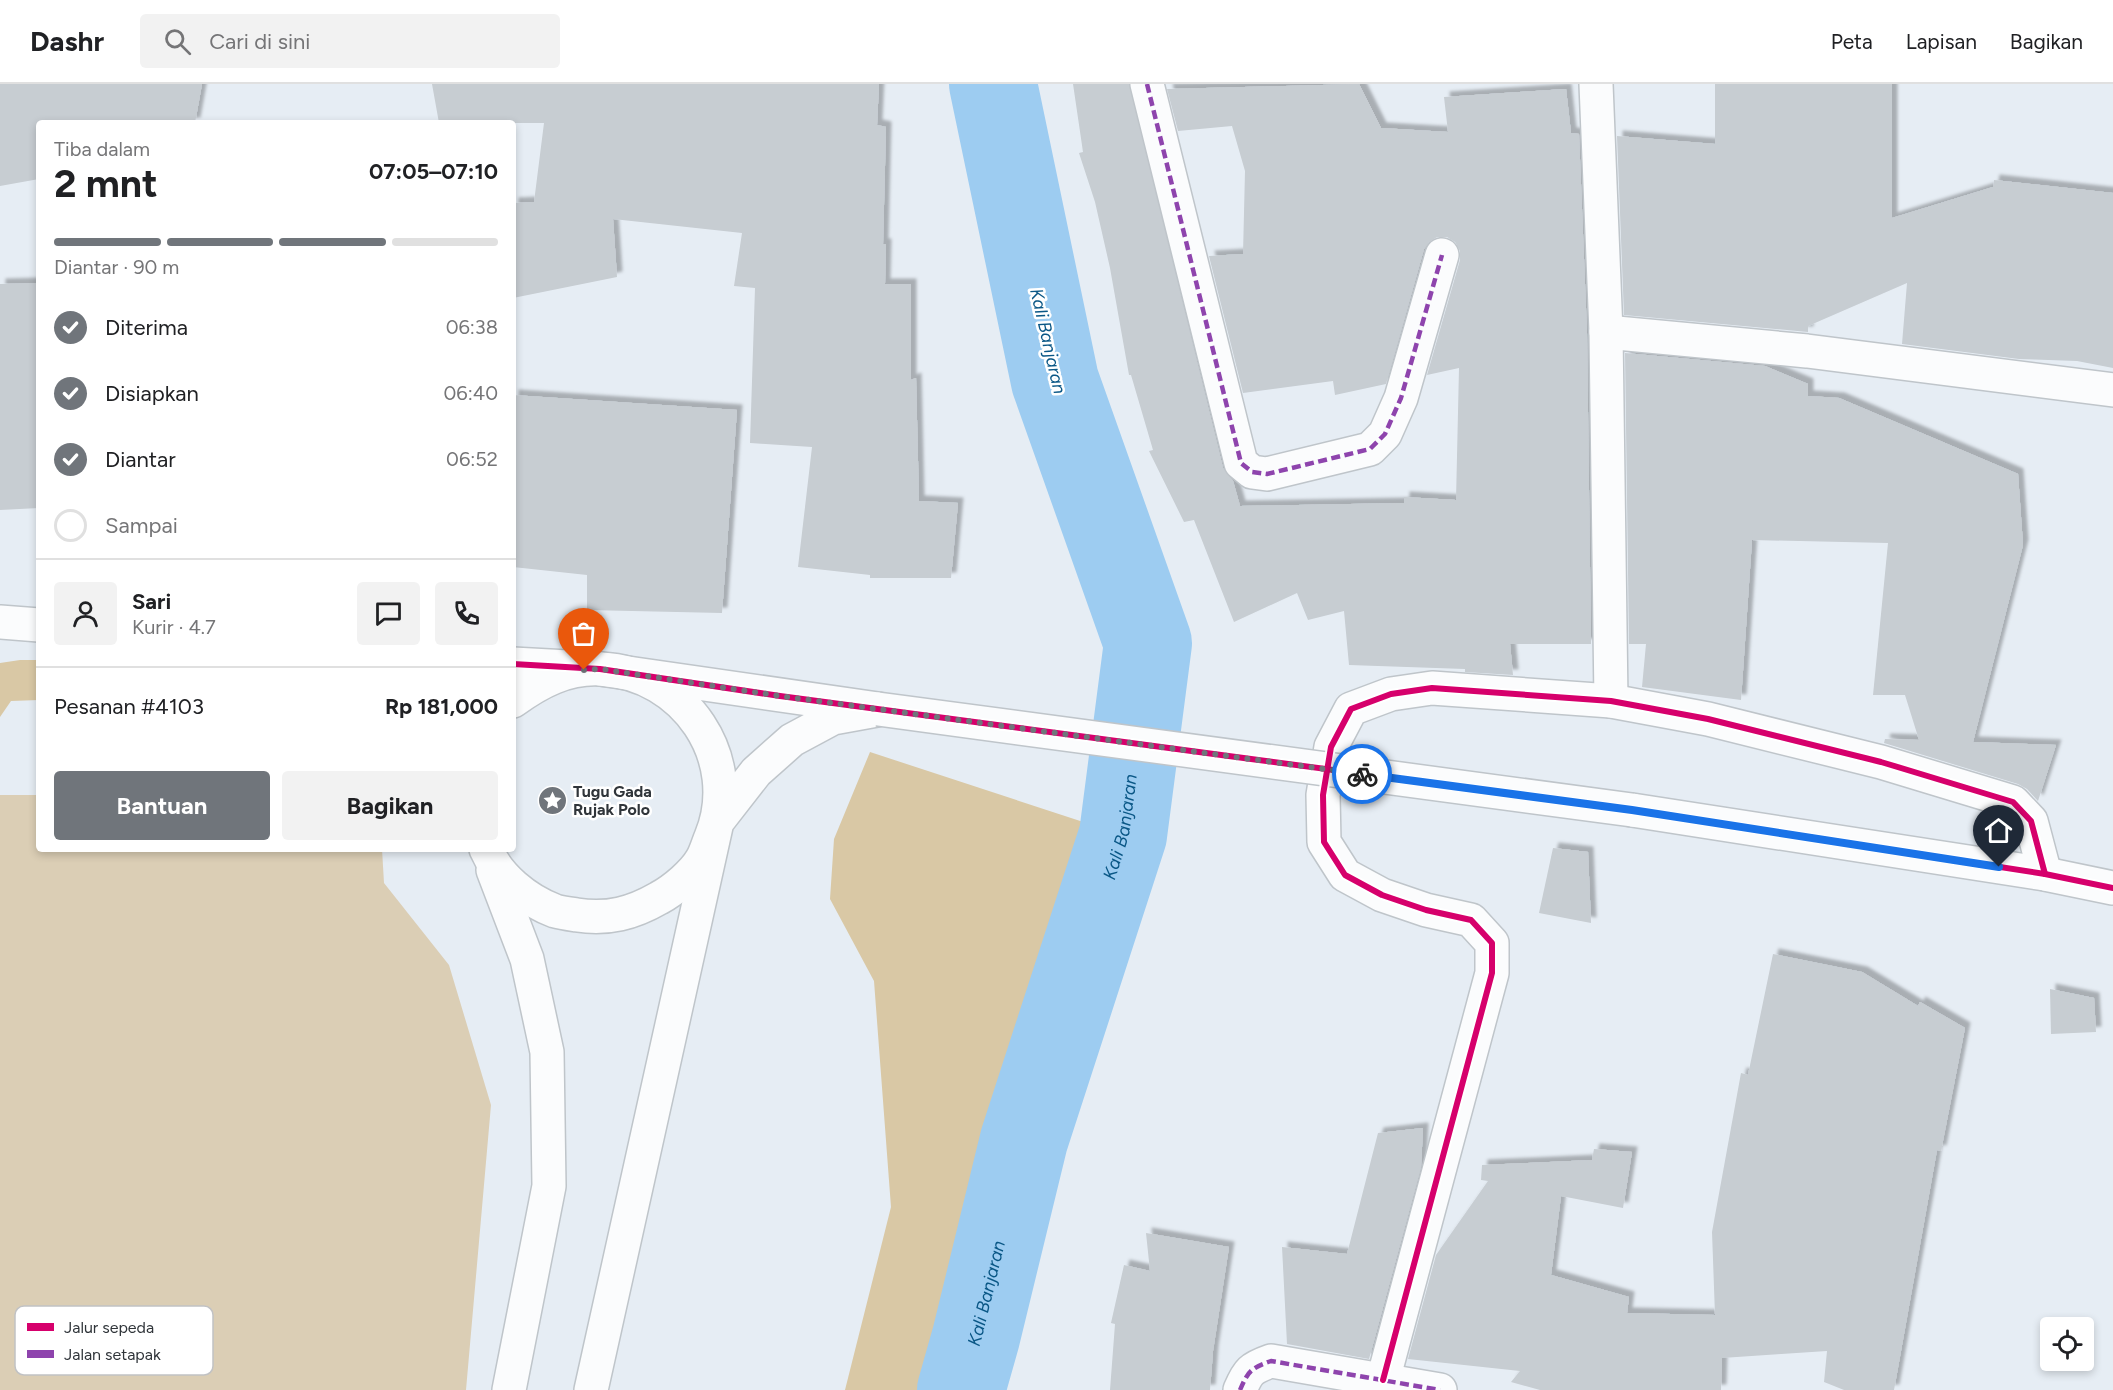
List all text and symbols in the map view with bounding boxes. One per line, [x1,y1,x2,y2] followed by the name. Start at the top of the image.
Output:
[140,14,560,68] search box
[30,24,104,58] text: Dashr
[161,25,194,58] icon: search
[209,28,310,55] text: Cari di sini
[1831,29,1873,54] text: Peta
[1906,29,1977,54] text: Lapisan
[2010,29,2083,54] text: Bagikan
[54,137,150,161] text: Tiba dalam
[369,158,498,185] text: 07:05–07:10
[54,160,158,207] text: 2 mnt
[54,255,179,279] text: Diantar · 90 m
[1025,286,1071,396] water label: Kali Banjaran
[54,311,87,344] icon: check
[105,314,188,341] text: Diterima
[446,315,498,339] text: 06:38
[54,377,87,410] icon: check
[105,380,199,407] text: Disiapkan
[444,381,498,405] text: 06:40
[54,443,87,476] icon: check
[105,446,176,473] text: Diantar
[446,447,498,471] text: 06:52
[105,512,178,539] text: Sampai
[54,582,117,645] button: person
[357,582,420,645] button: chat
[435,582,498,645] button: phone
[132,588,171,615] text: Sari
[558,608,609,670] pin
[132,615,216,639] text: Kurir · 4.7
[567,617,600,650] icon: bag
[54,693,204,720] text: Pesanan #4103
[385,693,498,720] text: Rp 181,000
[1332,744,1392,804] courier
[1346,758,1379,791] icon: bike
[54,771,270,840] button: Bantuan
[282,771,498,840] button: Bagikan
[1098,773,1142,882] water label: Kali Banjaran
[573,782,652,819] place label: Tugu Gada Rujak Polo
[536,784,568,816] place icon: Tugu Gada Rujak Polo
[1973,805,2024,867] pin
[1982,814,2015,847] icon: home
[963,1238,1010,1349] water label: Kali Banjaran
[15,1306,213,1375] legend
[2040,1317,2094,1371] map controls
[2040,1317,2094,1371] button: locate
[64,1318,154,1337] text: Jalur sepeda
[64,1345,161,1364] text: Jalan setapak

